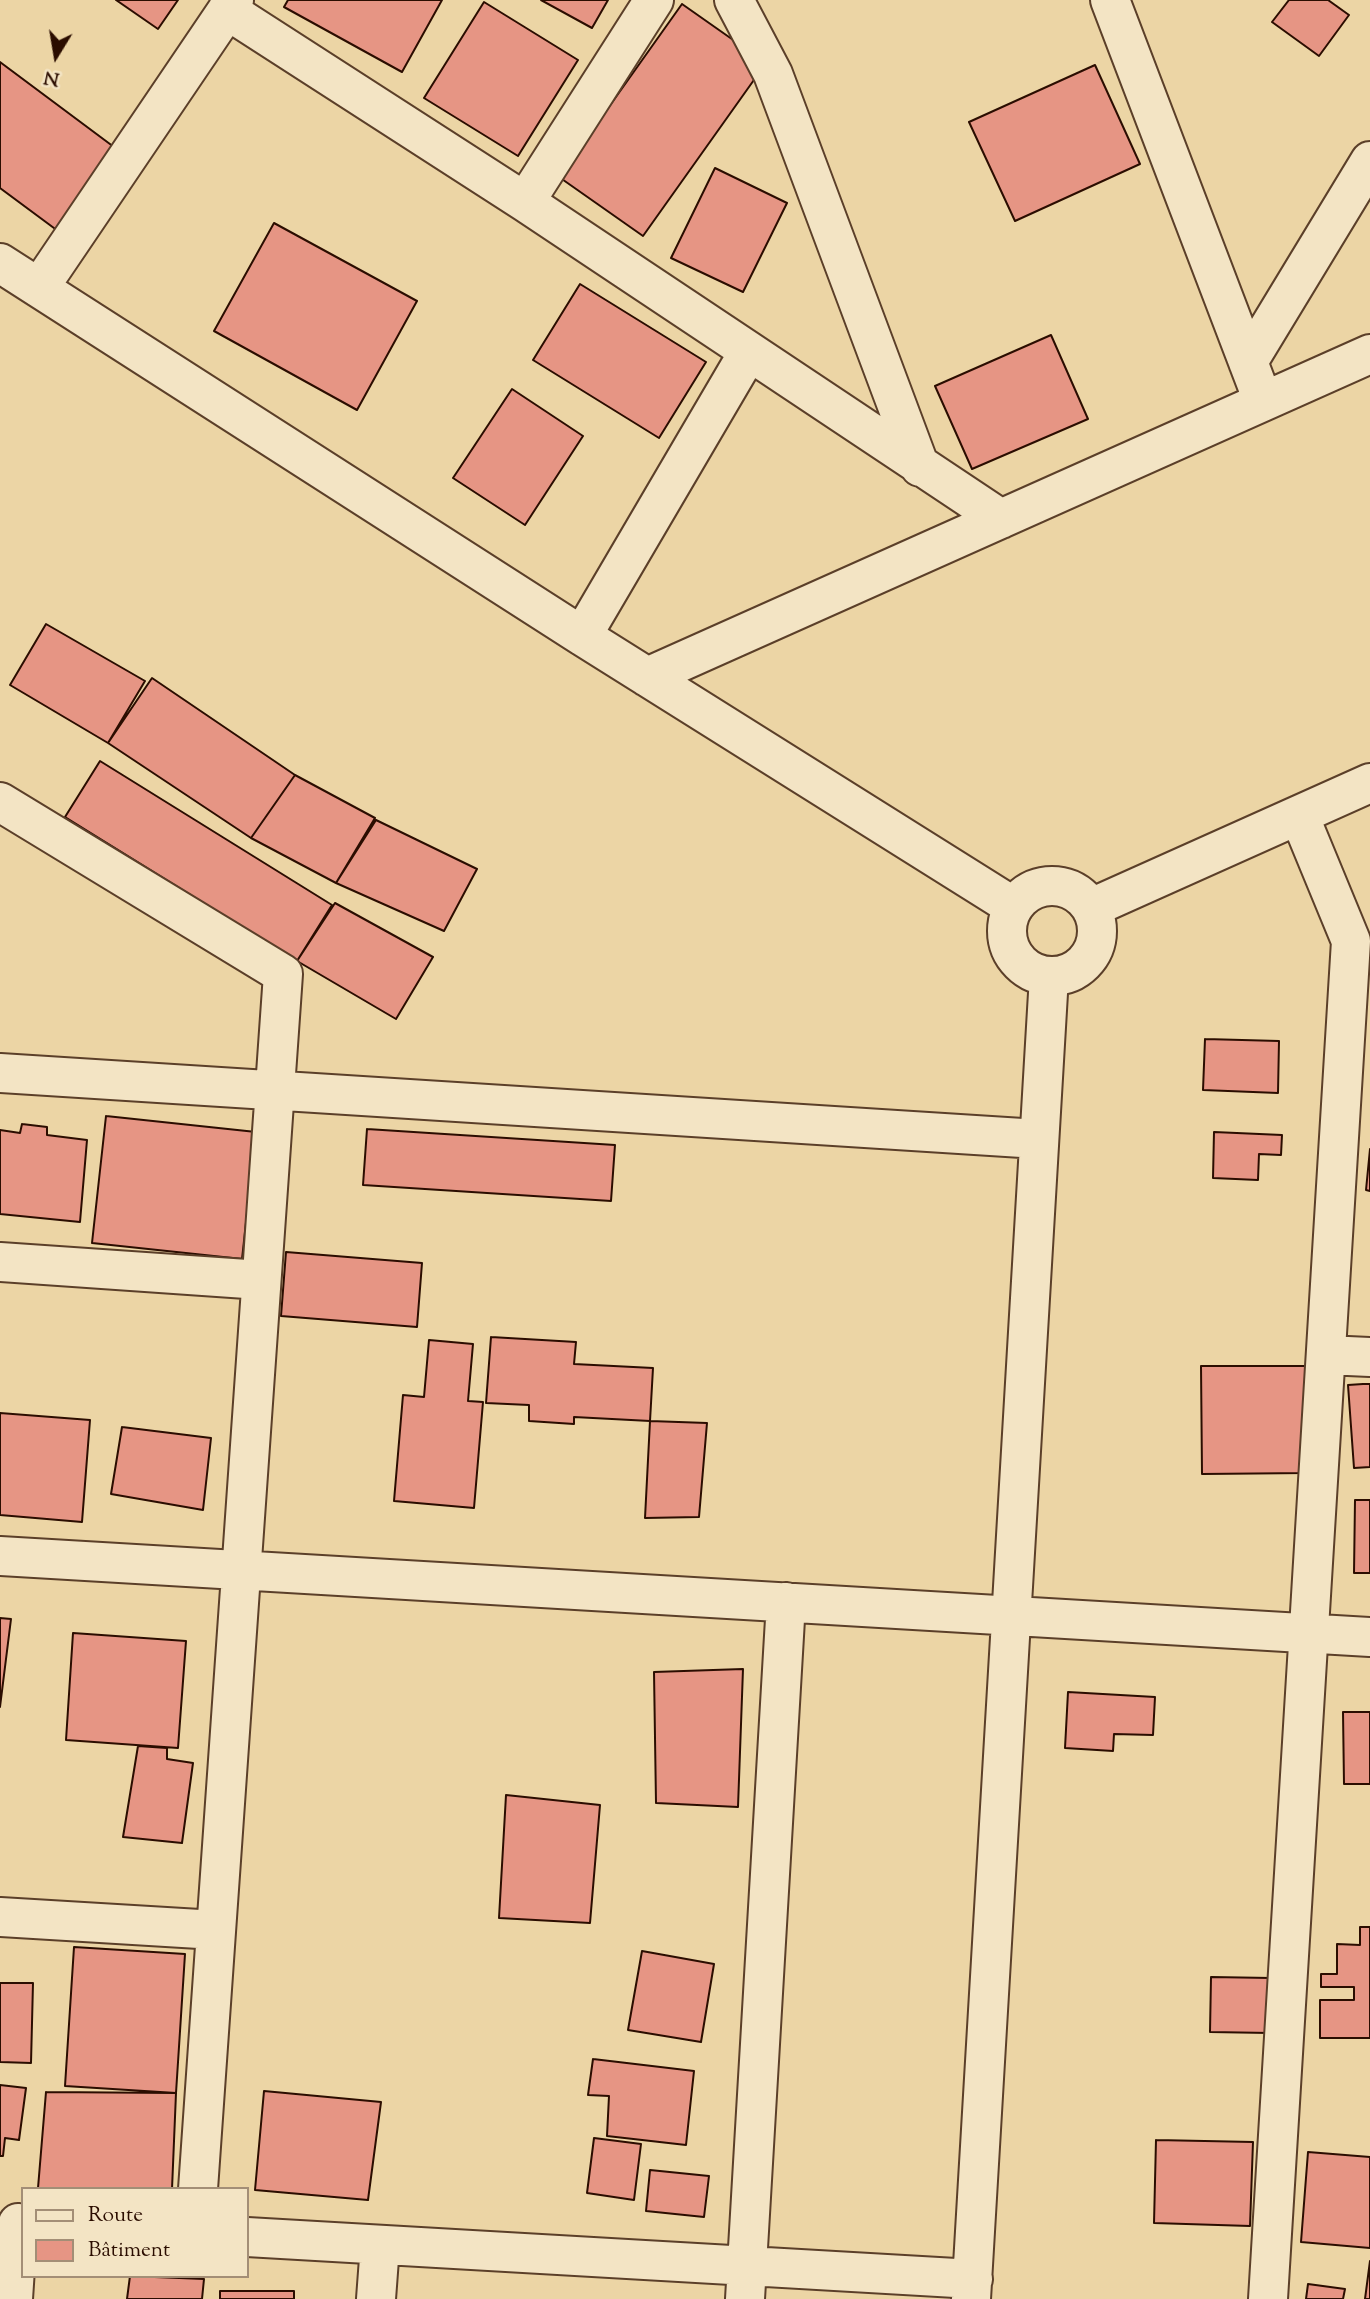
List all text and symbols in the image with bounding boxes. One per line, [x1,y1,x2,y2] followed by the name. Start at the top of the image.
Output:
[21,21,91,91] north arrow
[42,62,62,92] text: N
[21,2187,248,2278] legend
[88,2201,143,2231] text: Route
[88,2236,170,2266] text: Bâtiment

